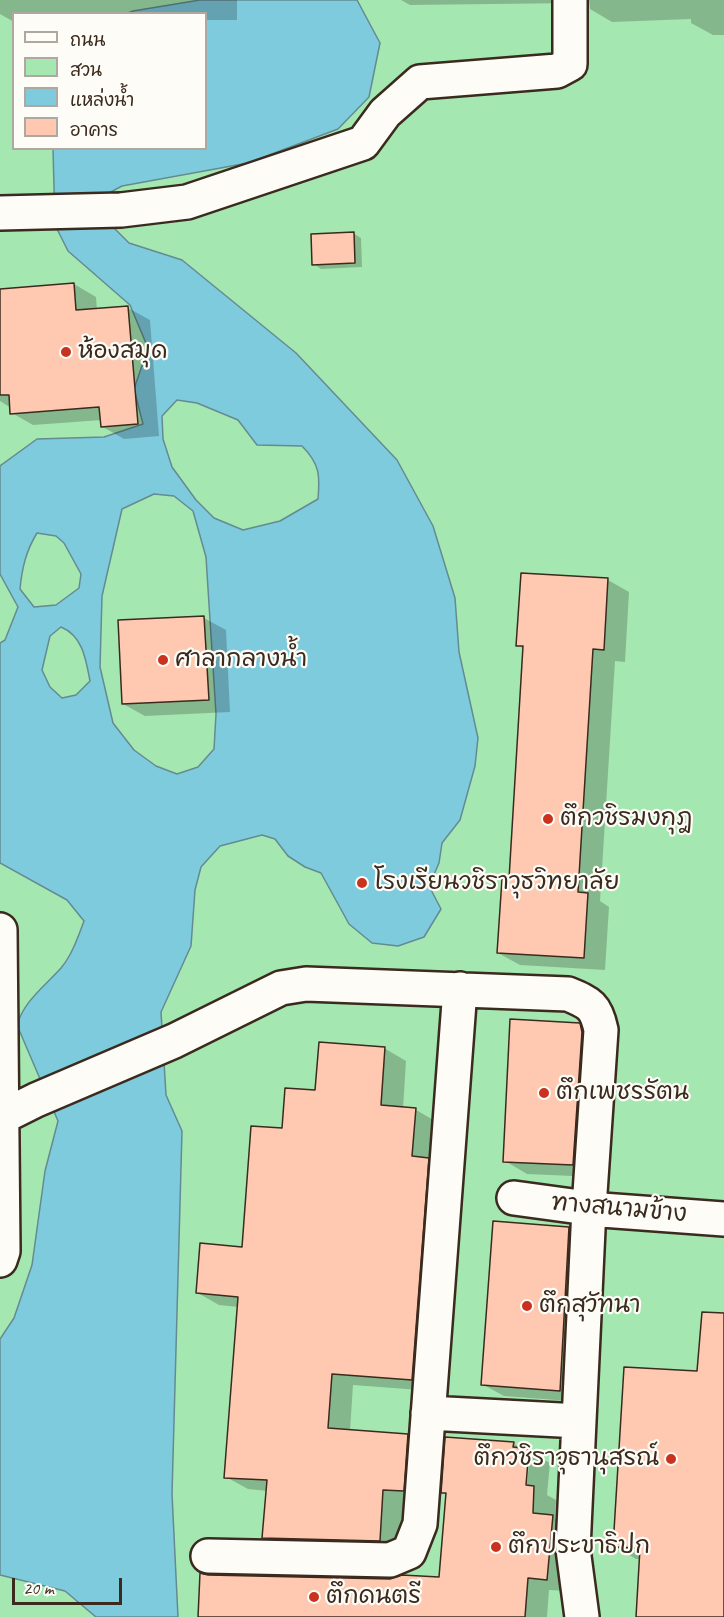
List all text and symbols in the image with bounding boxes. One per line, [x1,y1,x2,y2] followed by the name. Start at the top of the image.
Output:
[12,12,207,150] legend
[70,29,105,51] text: ถนน
[70,59,102,81] text: สวน
[70,89,134,111] text: แหล่งน้ำ
[70,119,118,141] text: อาคาร
[78,338,167,366] place label: ห้องสมุด
[59,345,73,359] marker: ห้องสมุด
[175,646,307,674] place label: ศาลากลางน้ำ
[156,653,170,667] marker: ศาลากลางน้ำ
[560,805,692,833] place label: ตึกวชิรมงกุฎ
[541,812,555,826] marker: ตึกวชิรมงกุฎ
[374,869,619,897] place label: โรงเรียนวชิราวุธวิทยาลัย
[355,876,369,890] marker: โรงเรียนวชิราวุธวิทยาลัย
[556,1079,689,1107] place label: ตึกเพชรรัตน
[537,1086,551,1100] marker: ตึกเพชรรัตน
[550,1189,688,1229] street label: ทางสนามข้าง
[539,1292,641,1320] place label: ตึกสุวัทนา
[520,1299,534,1313] marker: ตึกสุวัทนา
[474,1445,659,1473] place label: ตึกวชิราวุธานุสรณ์
[664,1452,678,1466] marker: ตึกวชิราวุธานุสรณ์
[508,1533,650,1561] place label: ตึกประขาธิปก
[489,1540,503,1554] marker: ตึกประขาธิปก
[15,1566,124,1604] scale bar
[23,1577,54,1599] text: 20 m
[326,1583,421,1611] place label: ตึกดนตรี
[307,1590,321,1604] marker: ตึกดนตรี

